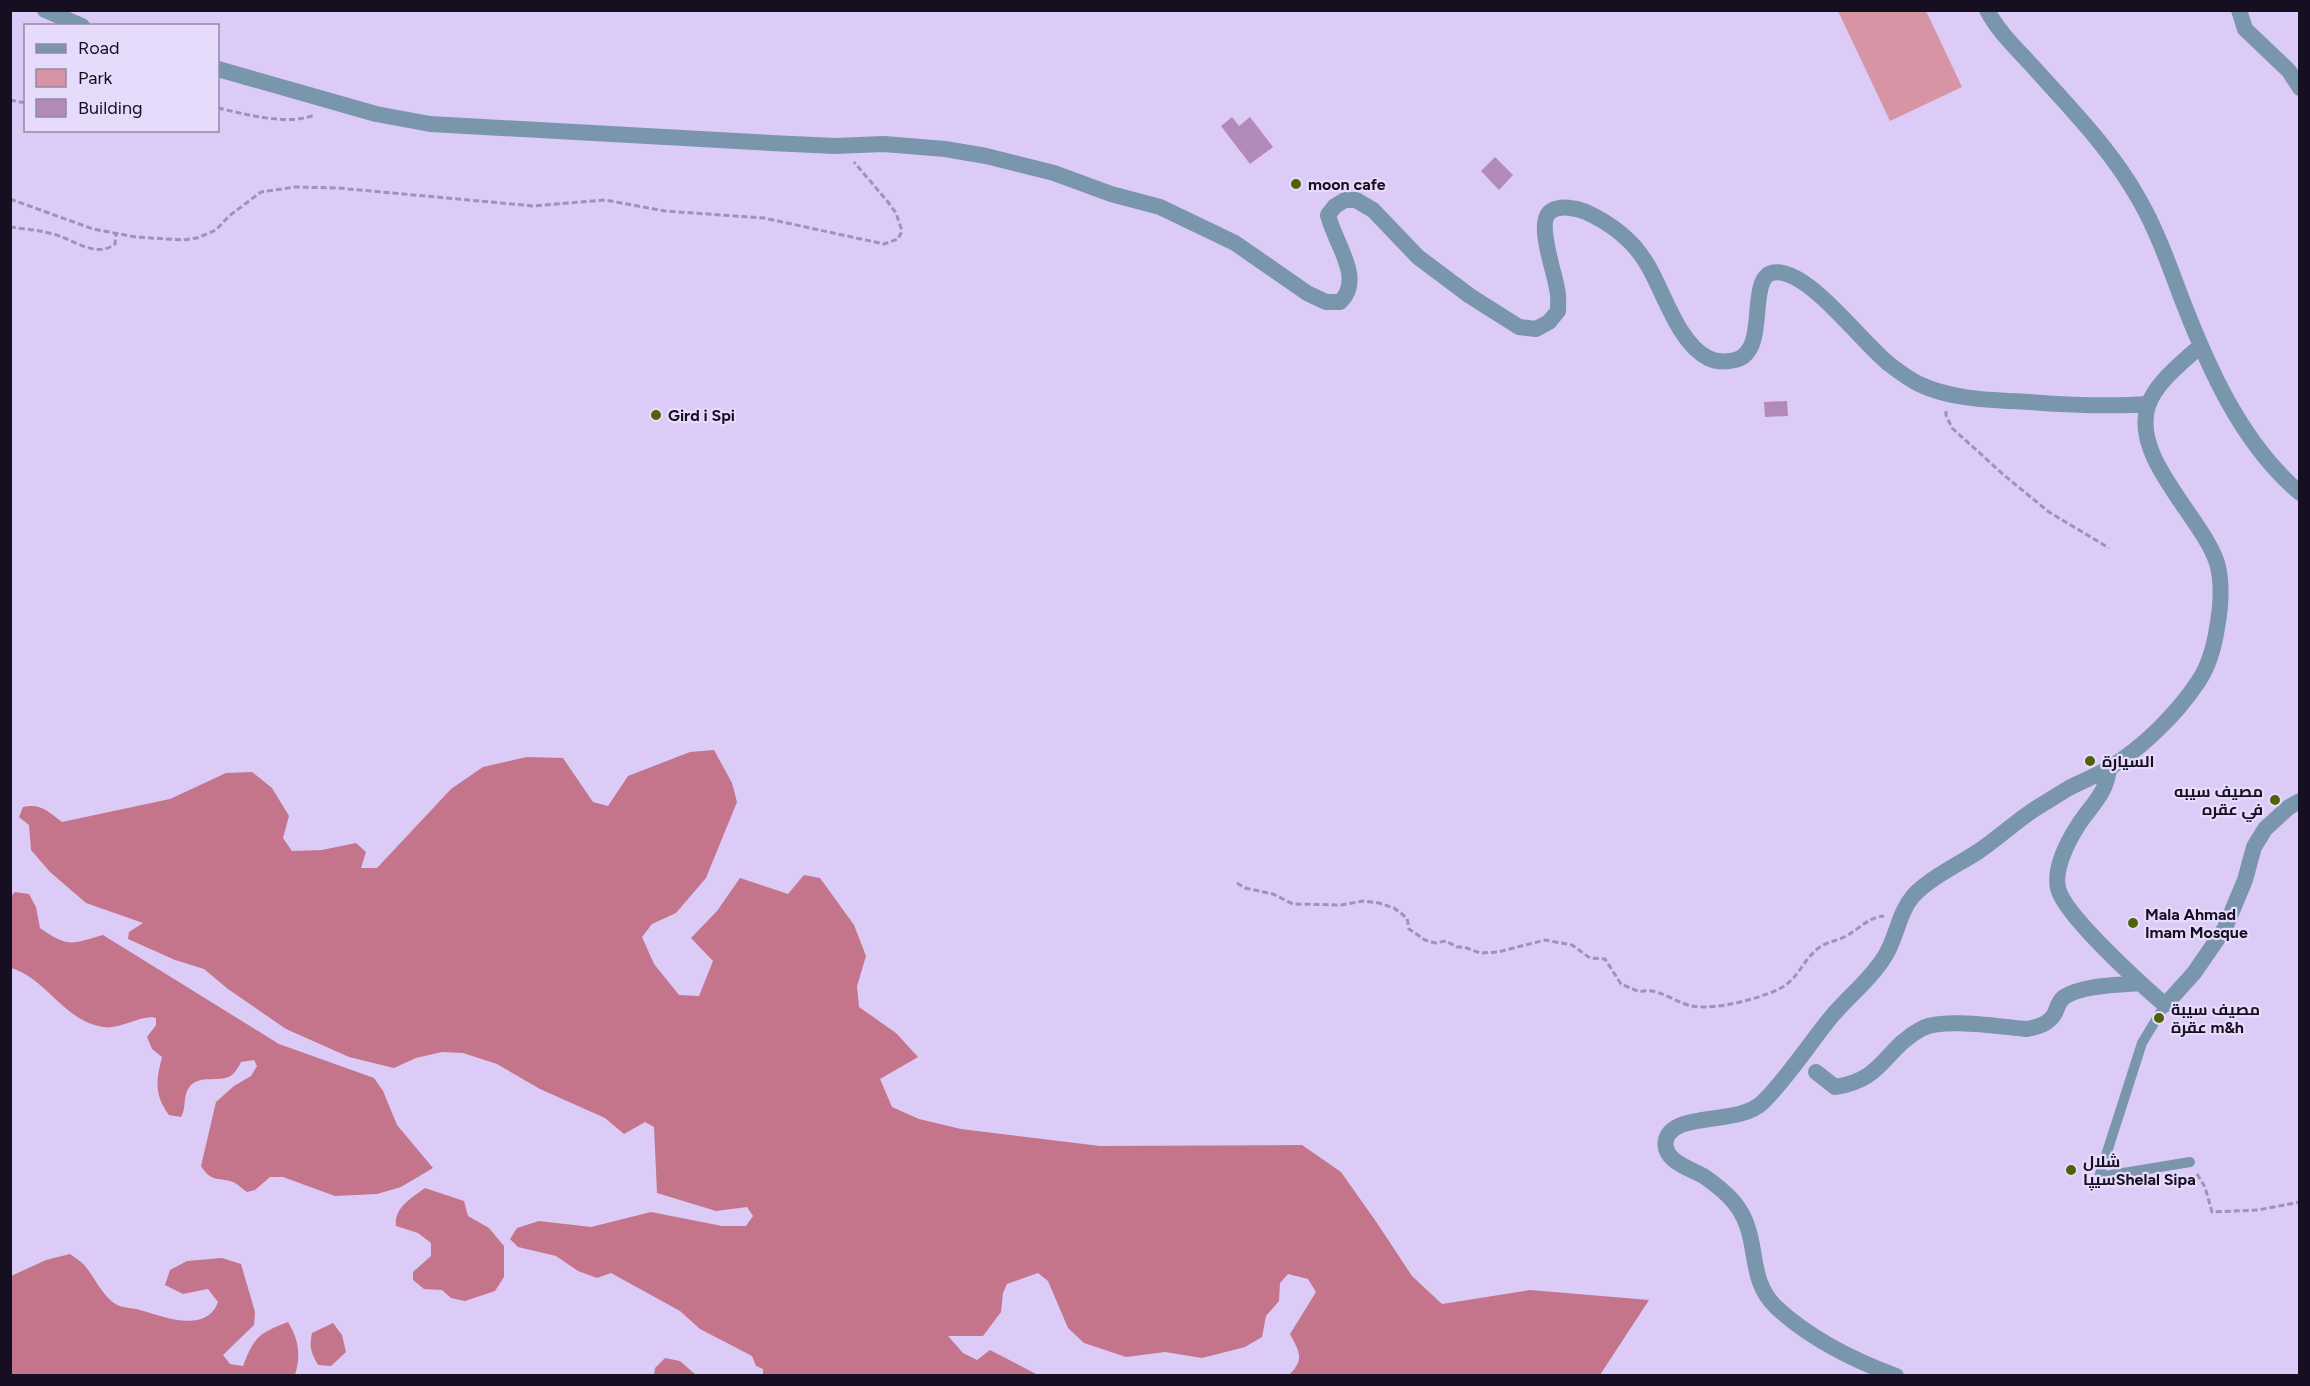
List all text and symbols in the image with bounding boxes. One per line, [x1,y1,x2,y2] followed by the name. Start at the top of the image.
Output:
[24,24,219,132] legend
[78,37,119,59] text: Road
[78,67,113,89] text: Park
[78,97,143,119] text: Building
[1308,175,1386,194] place label: moon cafe
[1289,177,1303,191] marker: moon cafe
[668,406,735,425] place label: Gird i Spi
[649,408,663,422] marker: Gird i Spi
[2102,752,2154,771] place label: السيارة
[2083,754,2097,768] marker: السيارة
[2174,782,2263,822] place label: مصيف سيبه في عقره
[2268,793,2282,807] marker: مصيف سيبه في عقره
[2145,905,2248,942] place label: Mala Ahmad Imam Mosque
[2126,916,2140,930] marker: Mala Ahmad Imam Mosque
[2171,1000,2260,1037] place label: مصيف سيبة عقرة m&h
[2152,1011,2166,1025] marker: مصيف سيبة عقرة m&h
[2083,1152,2196,1191] place label: شلال سیپاShelal Sipa
[2064,1163,2078,1177] marker: شلال سیپاShelal Sipa

